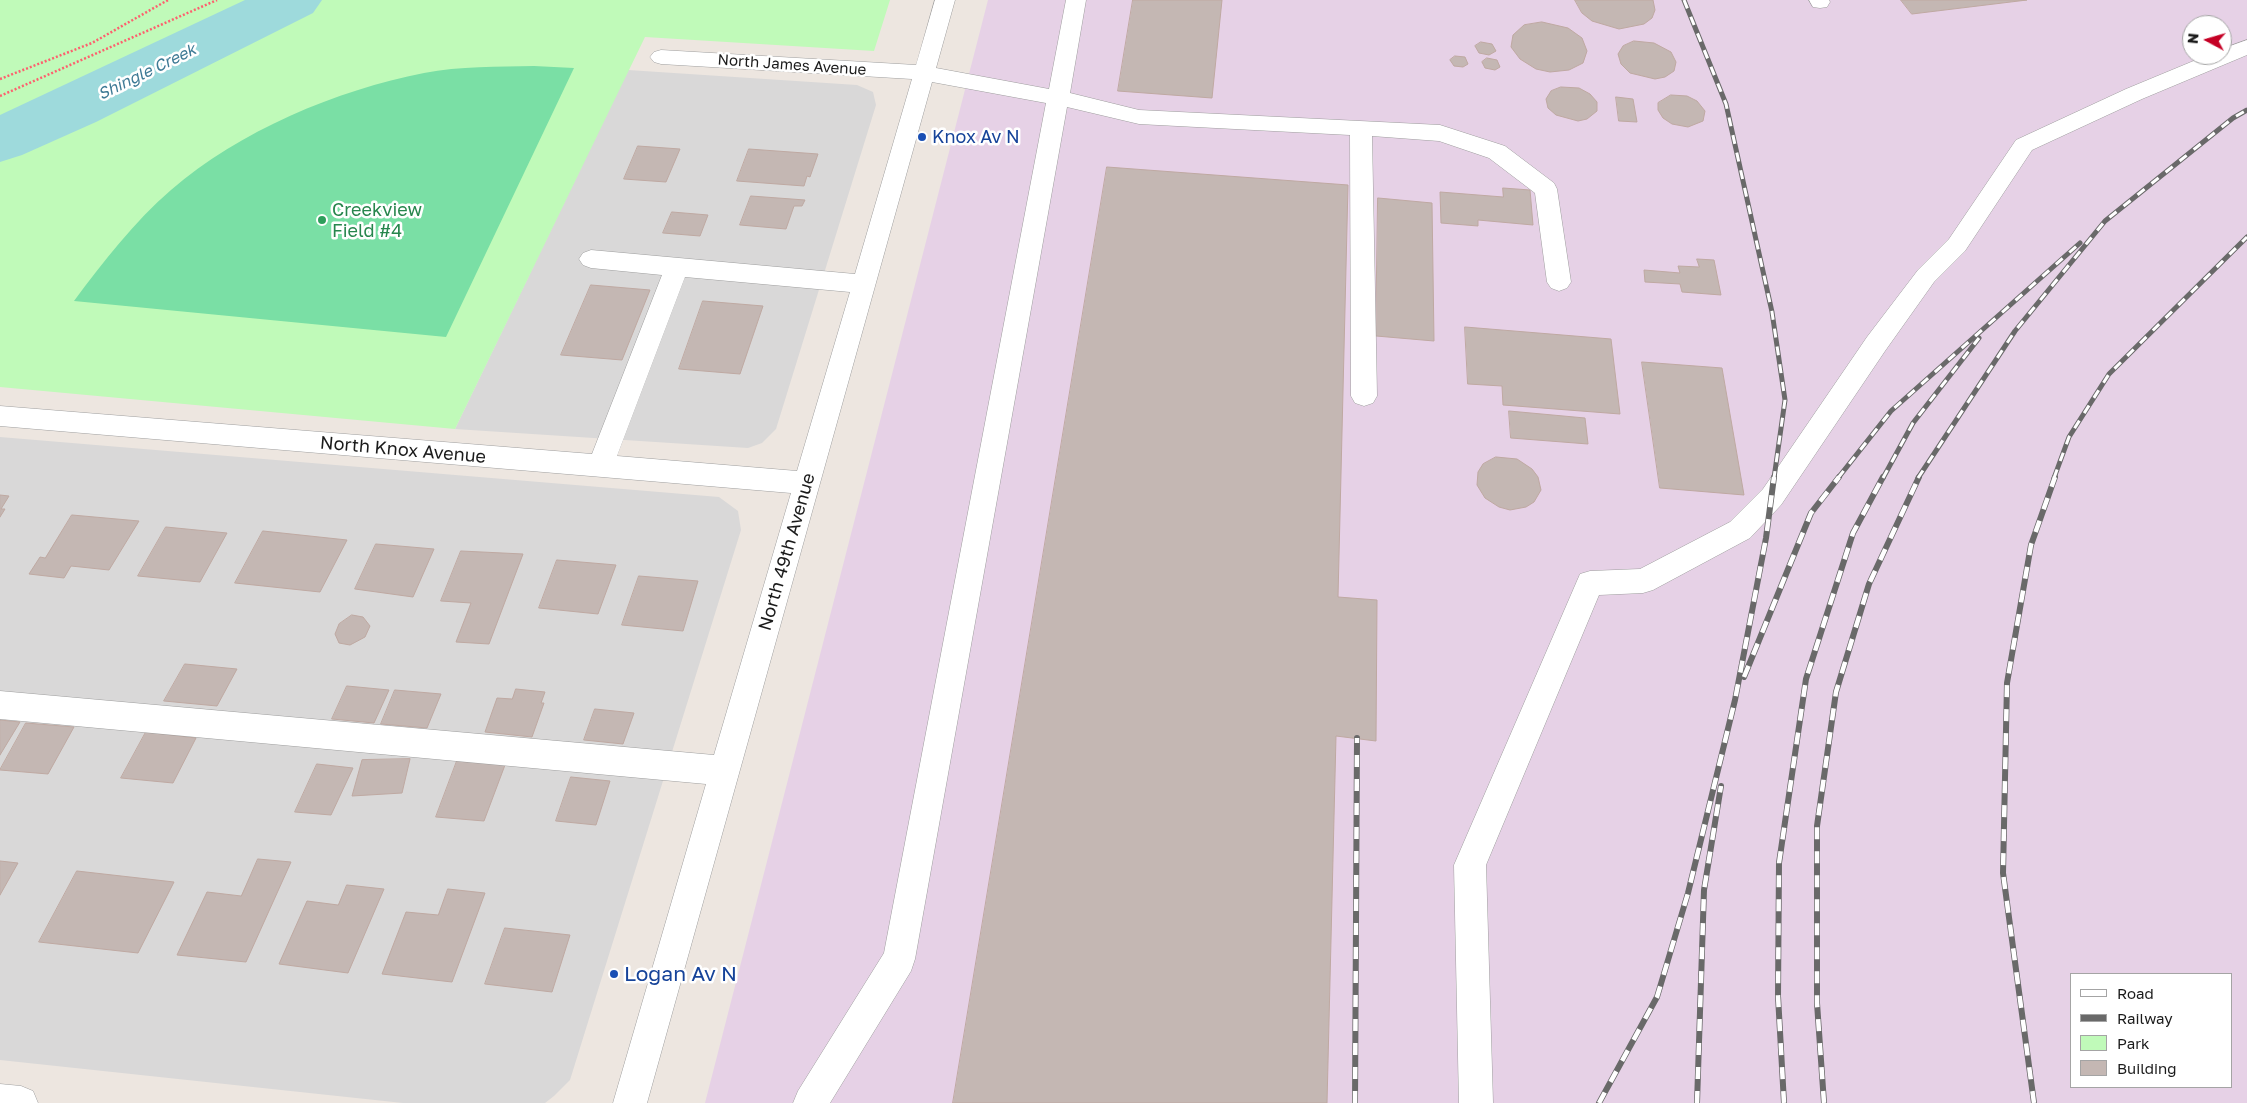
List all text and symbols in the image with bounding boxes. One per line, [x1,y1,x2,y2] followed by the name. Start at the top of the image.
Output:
[2182,15,2232,65] north arrow
[2184,32,2202,45] text: N
[95,40,199,104] water label: Shingle Creek
[717,51,867,79] street label: North James Avenue
[932,126,1020,148] place label: Knox Av N
[916,131,928,143] marker: Knox Av N
[332,199,422,242] place label: Creekview Field #4
[316,214,328,226] marker: Creekview Field #4
[319,432,487,468] street label: North Knox Avenue
[754,471,820,633] street label: North 49th Avenue
[624,961,737,987] place label: Logan Av N
[608,968,620,980] marker: Logan Av N
[2070,973,2232,1088] legend
[2117,984,2154,1002] text: Road
[2117,1009,2173,1027] text: Railway
[2117,1034,2149,1052] text: Park
[2117,1059,2177,1077] text: Building

